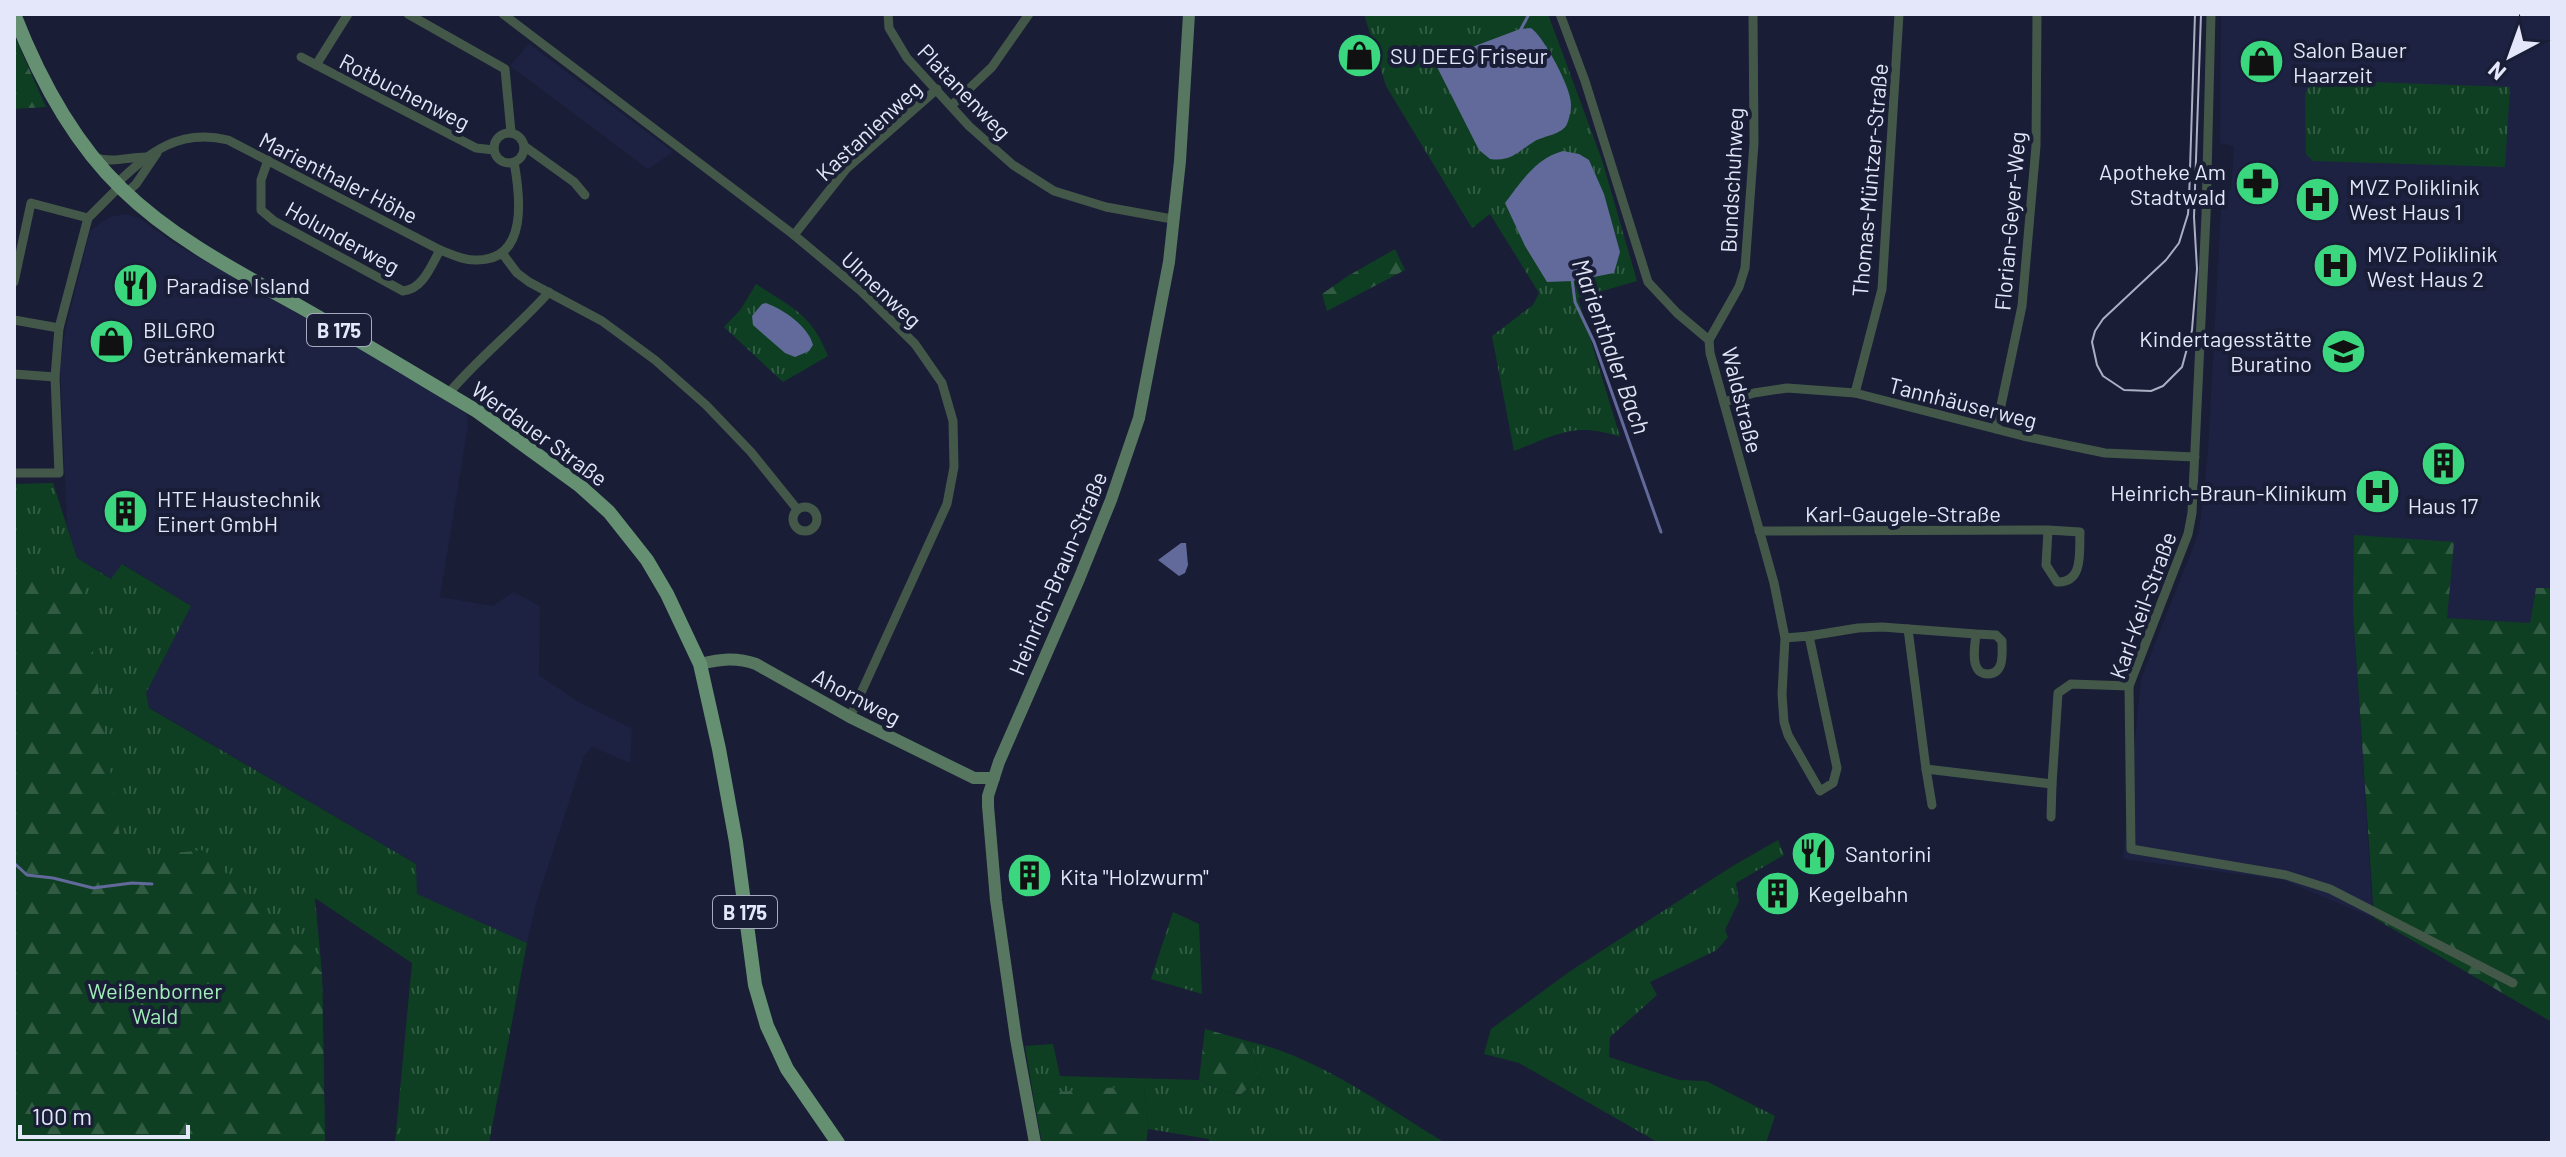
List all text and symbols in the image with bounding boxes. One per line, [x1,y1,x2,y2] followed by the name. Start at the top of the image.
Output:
[2470,16,2550,96] north arrow
[1335,31,1383,79] shop icon: SU DEEG Friseur
[2293,36,2407,87] place label: Salon Bauer Haarzeit
[913,38,1017,144] street label: Platanenweg
[2238,38,2286,86] shop icon: Salon Bauer Haarzeit
[1390,42,1548,68] place label: SU DEEG Friseur
[336,47,474,135] street label: Rotbuchenweg
[2482,57,2510,86] text: N
[1846,62,1892,298] street label: Thomas-Müntzer-Straße
[810,75,926,185] street label: Kastanienweg
[1714,107,1748,253] street label: Bundschuhweg
[256,126,422,228] street label: Marienthaler Höhe
[1988,130,2030,312] street label: Florian-Geyer-Weg
[2099,158,2226,209] place label: Apotheke Am Stadtwald
[2233,160,2281,208] pharmacy icon: Apotheke Am Stadtwald
[2349,173,2480,224] place label: MVZ Poliklinik West Haus 1
[2294,175,2342,223] hospital icon: MVZ Poliklinik West Haus 1
[281,195,405,279] street label: Holunderweg
[2367,240,2498,291] place label: MVZ Poliklinik West Haus 2
[2312,242,2360,290] hospital icon: MVZ Poliklinik West Haus 2
[837,245,927,333] street label: Ulmenweg
[1567,254,1657,438] water label: Marienthaler Bach
[111,261,159,309] restaurant icon: Paradise Island
[166,272,310,298] place label: Paradise Island
[307,314,371,346] road number: B 175
[143,316,286,367] place label: BILGRO Getränkemarkt
[88,318,136,366] shop icon: BILGRO Getränkemarkt
[2139,325,2312,376] place label: Kindertagesstätte Buratino
[2319,327,2367,375] school or university icon: Kindertagesstätte Buratino
[1717,344,1769,456] street label: Waldstraße
[1886,371,2040,433] street label: Tannhäuserweg
[467,375,613,491] street label: Werdauer Straße
[2419,440,2467,488] building icon: Haus 17
[1002,467,1112,679] street label: Heinrich-Braun-Straße
[2354,468,2402,516] hospital icon: Heinrich-Braun-Klinikum
[2110,479,2347,505] place label: Heinrich-Braun-Klinikum
[157,485,321,536] place label: HTE Haustechnik Einert GmbH
[102,487,150,535] building icon: HTE Haustechnik Einert GmbH
[2408,492,2478,518] place label: Haus 17
[1805,500,2001,526] street label: Karl-Gaugele-Straße
[2103,528,2181,682] street label: Karl-Keil-Straße
[809,662,905,730] street label: Ahornweg
[1790,829,1838,877] restaurant icon: Santorini
[1845,840,1932,866] place label: Santorini
[1005,852,1053,900] building icon: Kita "Holzwurm"
[1060,863,1209,889] place label: Kita "Holzwurm"
[1753,869,1801,917] building icon: Kegelbahn
[1808,880,1908,906] place label: Kegelbahn
[713,896,777,928] road number: B 175
[88,977,222,1028] park label: Weißenborner Wald
[20,1089,188,1139] scale bar
[32,1101,92,1130] text: 100 m

